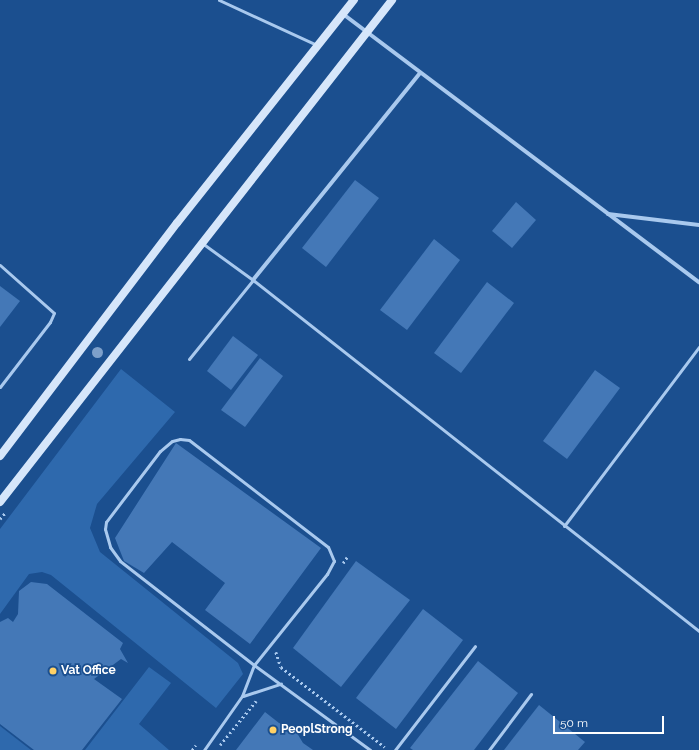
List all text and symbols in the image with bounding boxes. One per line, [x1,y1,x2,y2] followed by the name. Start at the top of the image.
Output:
[61,664,116,678] place label: Vat Office
[48,666,58,676] marker: Vat Office
[555,708,666,734] scale bar
[560,716,588,730] text: 50 m
[281,723,353,737] place label: PeoplStrong
[268,725,278,735] marker: PeoplStrong

